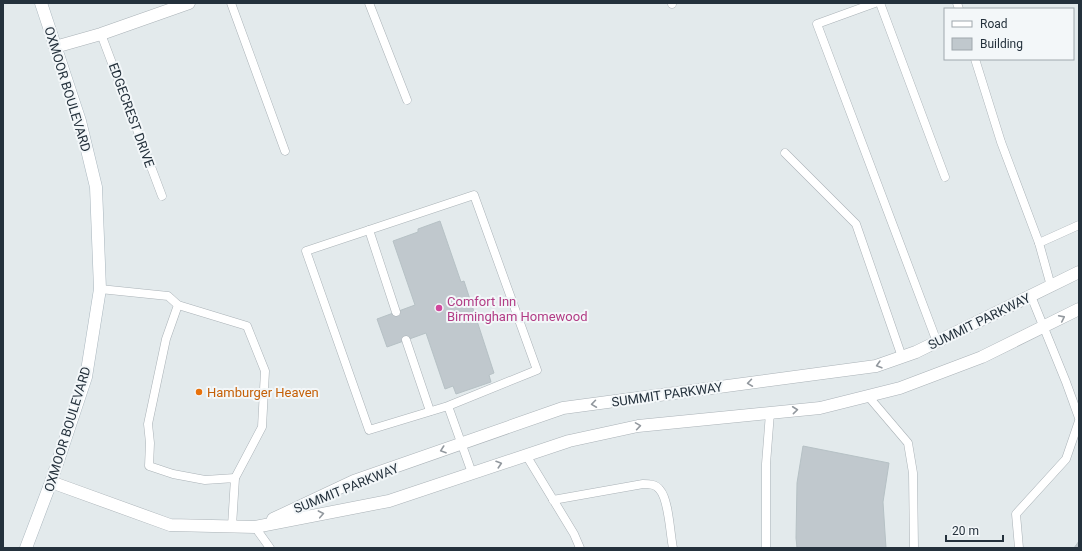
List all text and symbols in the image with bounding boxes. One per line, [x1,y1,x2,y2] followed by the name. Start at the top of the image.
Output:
[944,8,1074,60] legend
[980,17,1008,31] text: Road
[41,25,94,154] street label: OXMOOR BOULEVARD
[980,37,1023,51] text: Building
[106,61,157,170] street label: EDGECREST DRIVE
[926,290,1033,353] street label: SUMMIT PARKWAY
[447,294,587,324] place label: Comfort Inn Birmingham Homewood
[434,303,444,313] marker: Comfort Inn Birmingham Homewood
[1057,315,1065,323] one-way arrow
[876,360,883,369] one-way arrow
[41,365,94,494] street label: OXMOOR BOULEVARD
[747,378,753,387] one-way arrow
[611,379,724,410] street label: SUMMIT PARKWAY
[207,385,319,400] place label: Hamburger Heaven
[194,387,204,397] marker: Hamburger Heaven
[591,399,597,408] one-way arrow
[792,406,798,415] one-way arrow
[635,422,641,431] one-way arrow
[440,446,447,454] one-way arrow
[292,460,401,516] street label: SUMMIT PARKWAY
[496,460,503,469] one-way arrow
[317,510,324,519] one-way arrow
[946,517,1003,543] scale bar
[952,524,979,538] text: 20 m

